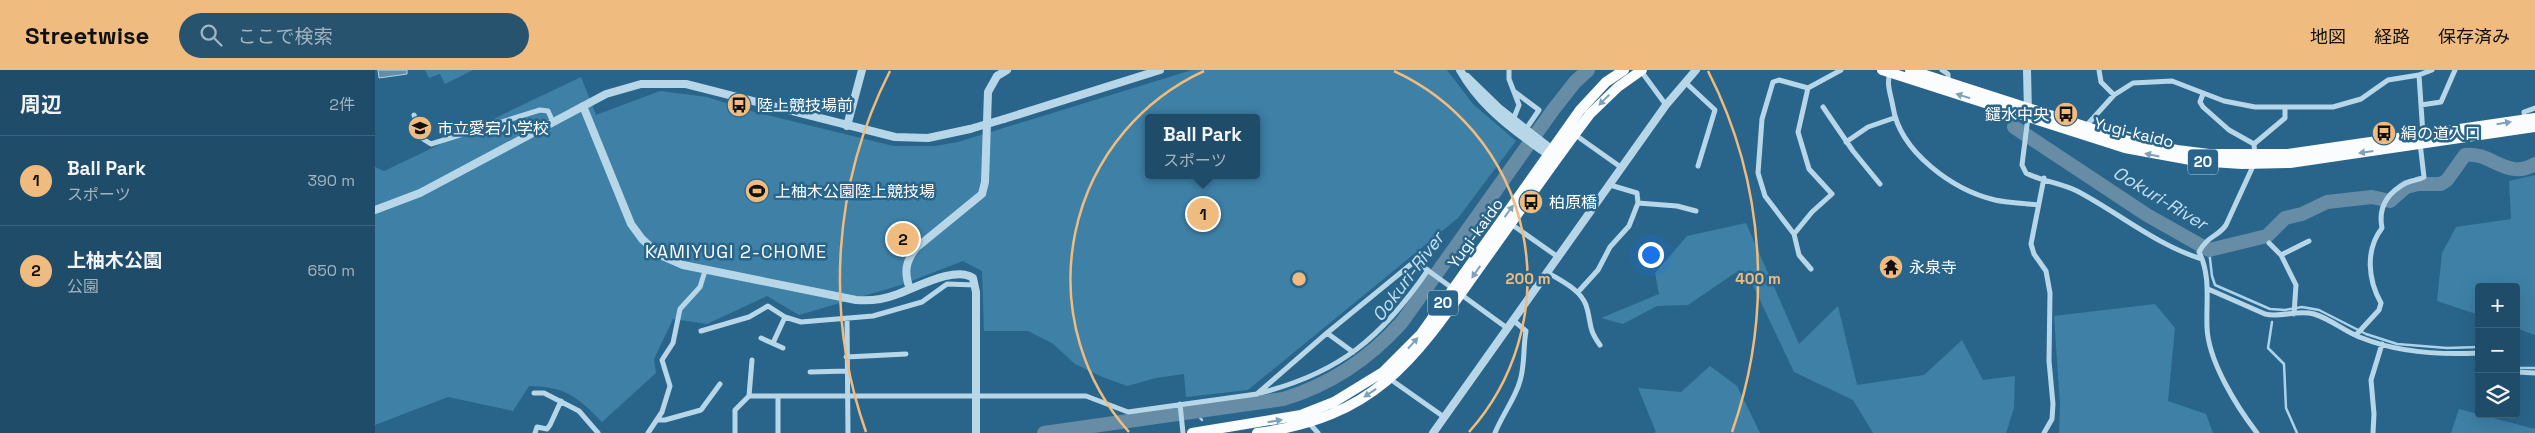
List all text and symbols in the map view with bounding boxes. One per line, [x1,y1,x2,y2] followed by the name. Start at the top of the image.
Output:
[179,13,529,58] search box
[25,20,149,51] text: Streetwise
[197,21,225,49] icon: search
[237,24,332,49] text: ここで検索
[2310,25,2346,48] text: 地図
[2374,25,2410,48] text: 経路
[2438,25,2510,48] text: 保存済み
[20,91,62,118] text: 周辺
[726,92,752,118] bus stop icon: 陸上競技場前
[1956,92,1971,100] one-way arrow
[329,94,355,115] text: 2件
[1598,94,1610,106] one-way arrow
[757,95,853,116] place label: 陸上競技場前
[2053,101,2079,127] bus stop icon: 鑓水中央
[1985,104,2049,125] place label: 鑓水中央
[2092,112,2176,153] street label: Yugi-kaido
[1145,114,1260,179] popup
[407,115,433,141] school or university icon: 市立愛宕小学校
[437,118,549,139] place label: 市立愛宕小学校
[2497,118,2513,126] one-way arrow
[2371,120,2397,146] bus stop icon: 絹の道入口
[1163,122,1242,147] text: Ball Park
[2401,123,2481,144] place label: 絹の道入口
[2357,149,2373,157] one-way arrow
[1163,150,1227,171] text: スポーツ
[2144,150,2160,158] one-way arrow
[2188,150,2218,174] road number: 20
[67,156,146,181] text: Ball Park
[2109,160,2213,236] water label: Ookuri-River
[32,170,40,191] text: 1
[307,170,355,191] text: 390 m
[744,178,770,204] sports icon: 上柚木公園陸上競技場
[775,181,935,202] place label: 上柚木公園陸上競技場
[67,184,131,205] text: スポーツ
[1518,189,1544,215] bus stop icon: 柏原橋
[1549,192,1597,213] place label: 柏原橋
[1443,194,1508,272] street label: Yugi-kaido
[1187,195,1219,233] pin: 1
[1504,204,1514,218] one-way arrow
[887,220,919,258] pin: 2
[1367,226,1450,326] water label: Ookuri-River
[645,240,827,263] district label: KAMIYUGI 2-CHOME
[1638,242,1664,268] your location
[67,248,162,273] text: 上柚木公園
[1878,254,1904,280] temple icon: 永泉寺
[1909,257,1957,278] place label: 永泉寺
[31,260,41,281] text: 2
[307,260,355,281] text: 650 m
[1471,266,1481,279] one-way arrow
[1506,269,1550,288] text: 200 m
[1735,269,1781,288] text: 400 m
[1290,270,1308,288] centre of rings
[67,276,99,297] text: 公園
[2475,283,2520,418] map controls
[2475,283,2520,328] button: +
[1428,290,1458,316] road number: 20
[2475,328,2520,373] button: −
[1407,337,1419,349] one-way arrow
[2475,373,2520,418] button: layers
[1363,389,1376,398] one-way arrow
[1267,417,1283,425] one-way arrow

